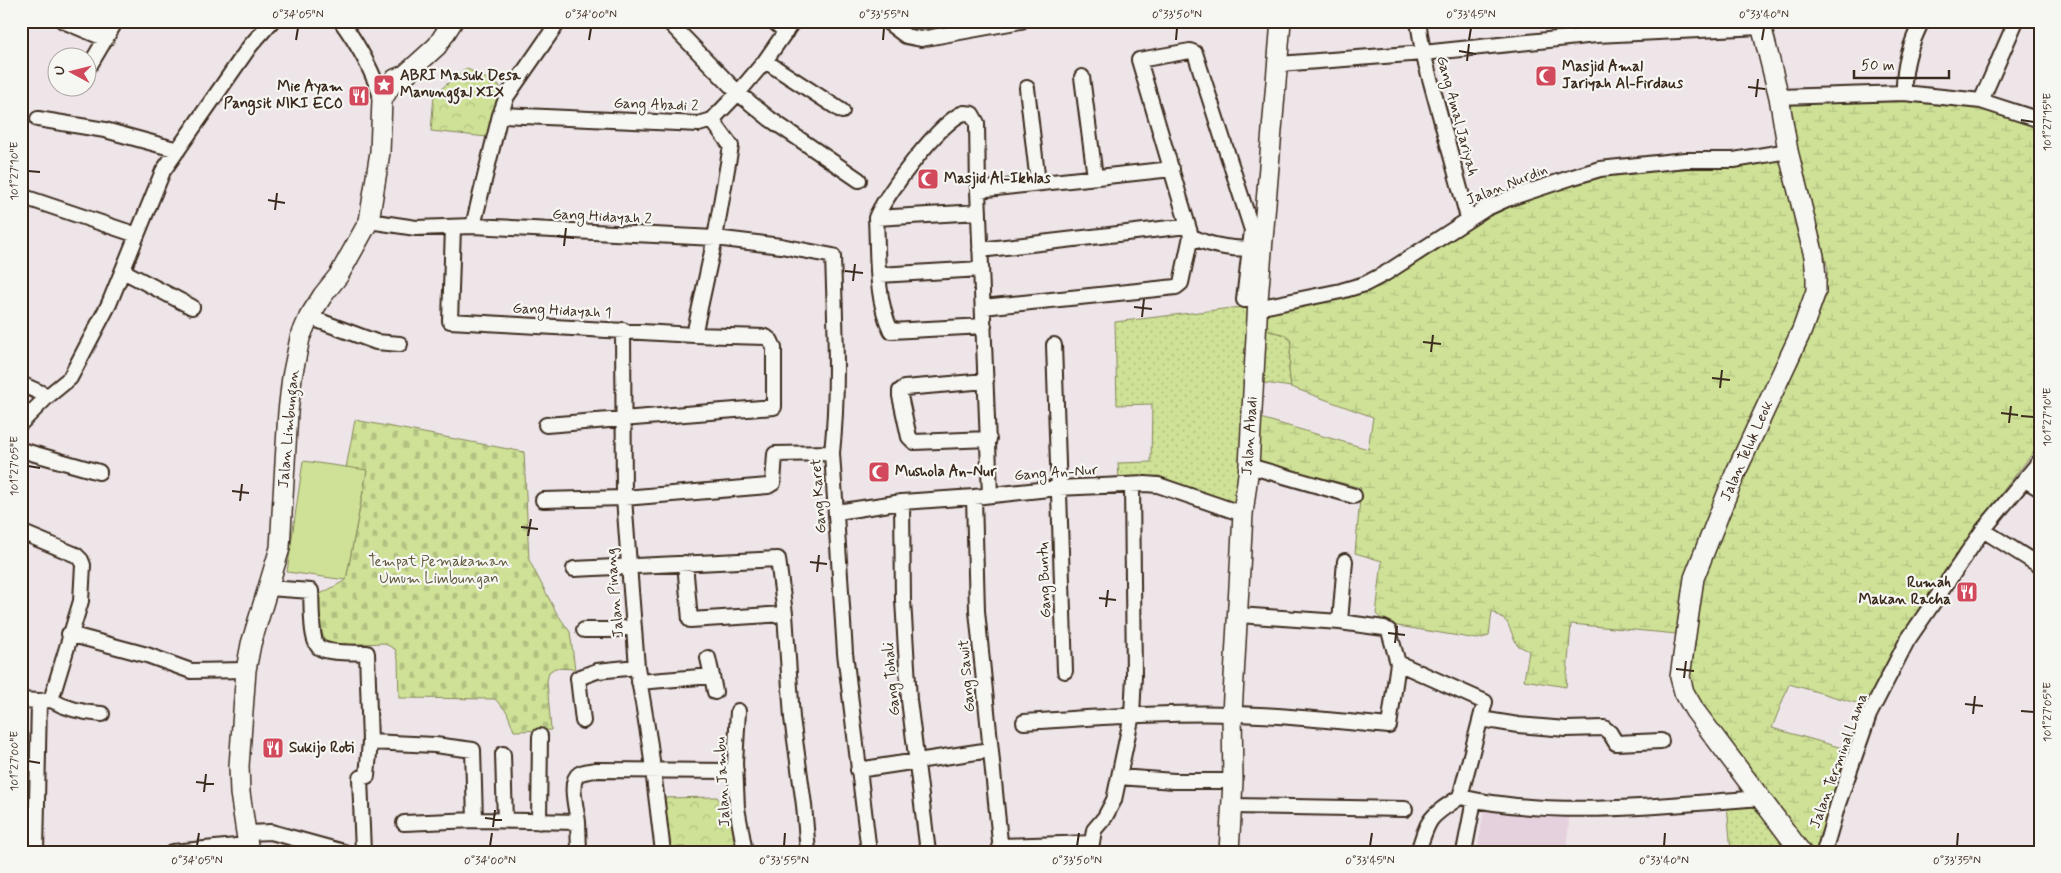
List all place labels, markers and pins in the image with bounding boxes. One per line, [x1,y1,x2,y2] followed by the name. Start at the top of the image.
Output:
[1562,57,1684,94] place label: Masjid Amal Jariyah Al-Firdaus
[1534,64,1558,88] mosque icon: Masjid Amal Jariyah Al-Firdaus
[400,66,522,105] place label: ABRI Masuk Desa Manunggal XIX
[372,73,396,97] place icon: ABRI Masuk Desa Manunggal XIX
[224,77,343,116] place label: Mie Ayam Pangsit NIKI ECO
[347,84,371,108] restaurant icon: Mie Ayam Pangsit NIKI ECO
[916,167,940,191] mosque icon: Masjid Al-Ikhlas
[944,169,1051,189] place label: Masjid Al-Ikhlas
[867,460,891,484] mosque icon: Mushola An-Nur
[895,462,997,482] place label: Mushola An-Nur
[1858,573,1951,610] place label: Rumah Makan Racha
[1955,580,1979,604] restaurant icon: Rumah Makan Racha
[261,736,285,760] restaurant icon: Sukijo Roti
[289,738,354,758] place label: Sukijo Roti

